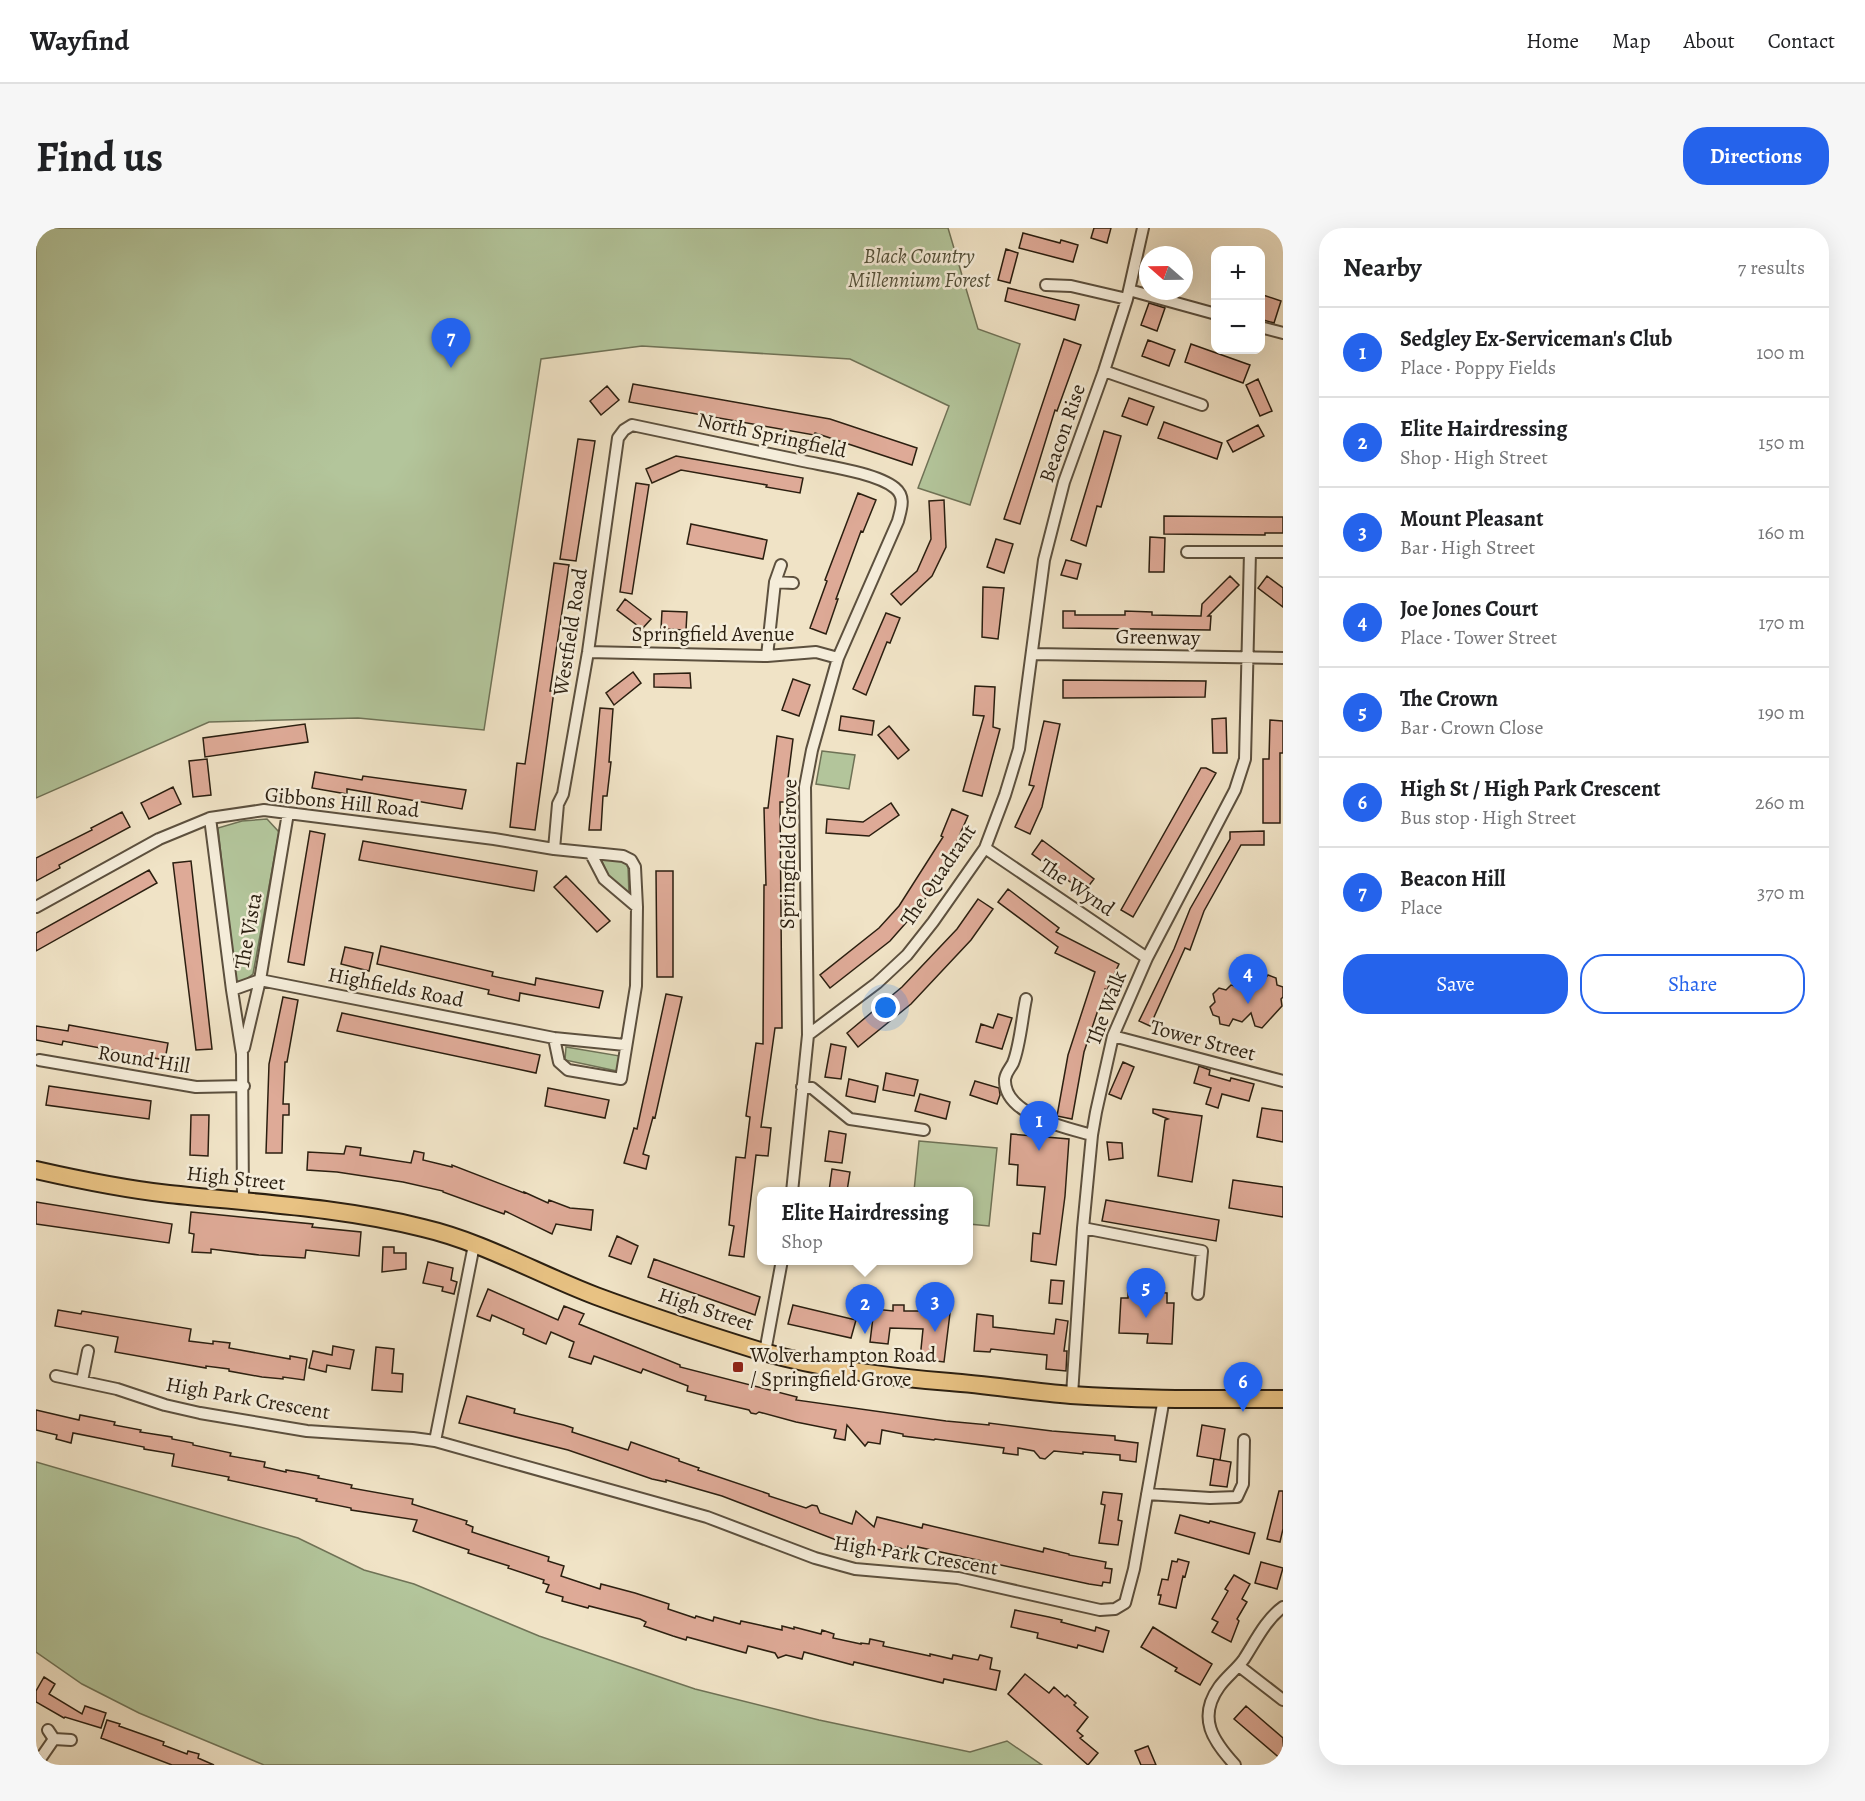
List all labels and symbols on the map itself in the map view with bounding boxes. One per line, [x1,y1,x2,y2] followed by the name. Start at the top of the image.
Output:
[848,242,991,294] park label: Black Country Millennium Forest
[1139,246,1193,300] north arrow
[432,318,470,368] pin: 7
[1032,380,1092,486] street label: Beacon Rise
[695,406,850,465] street label: North Springfield
[546,565,594,699] street label: Westfield Road
[632,620,794,648] street label: Springfield Avenue
[1115,622,1201,652] street label: Greenway
[773,779,803,929] street label: Springfield Grove
[263,780,421,824] street label: Gibbons Hill Road
[894,818,982,932] street label: The Quadrant
[1034,851,1121,923] street label: The Wynd
[227,890,269,972] street label: The Vista
[1228,954,1268,1004] pin: 4
[326,960,467,1014] street label: Highfields Road
[1079,966,1133,1049] street label: The Walk
[871,993,900,1022] your location
[1147,1012,1259,1068] street label: Tower Street
[96,1038,192,1080] street label: Round Hill
[1020,1102,1058,1151] pin: 1
[185,1159,287,1197] street label: High Street
[1126,1268,1166,1318] pin: 5
[655,1280,758,1338] street label: High Street
[916,1282,954,1332] pin: 3
[846,1284,884,1334] pin: 2
[749,1341,937,1393] place label: Wolverhampton Road / Springfield Grove
[731,1360,745,1374] marker: Wolverhampton Road / Springfield Grove
[1224,1362,1262,1412] pin: 6
[164,1370,332,1426] street label: High Park Crescent
[832,1528,1000,1582] street label: High Park Crescent

